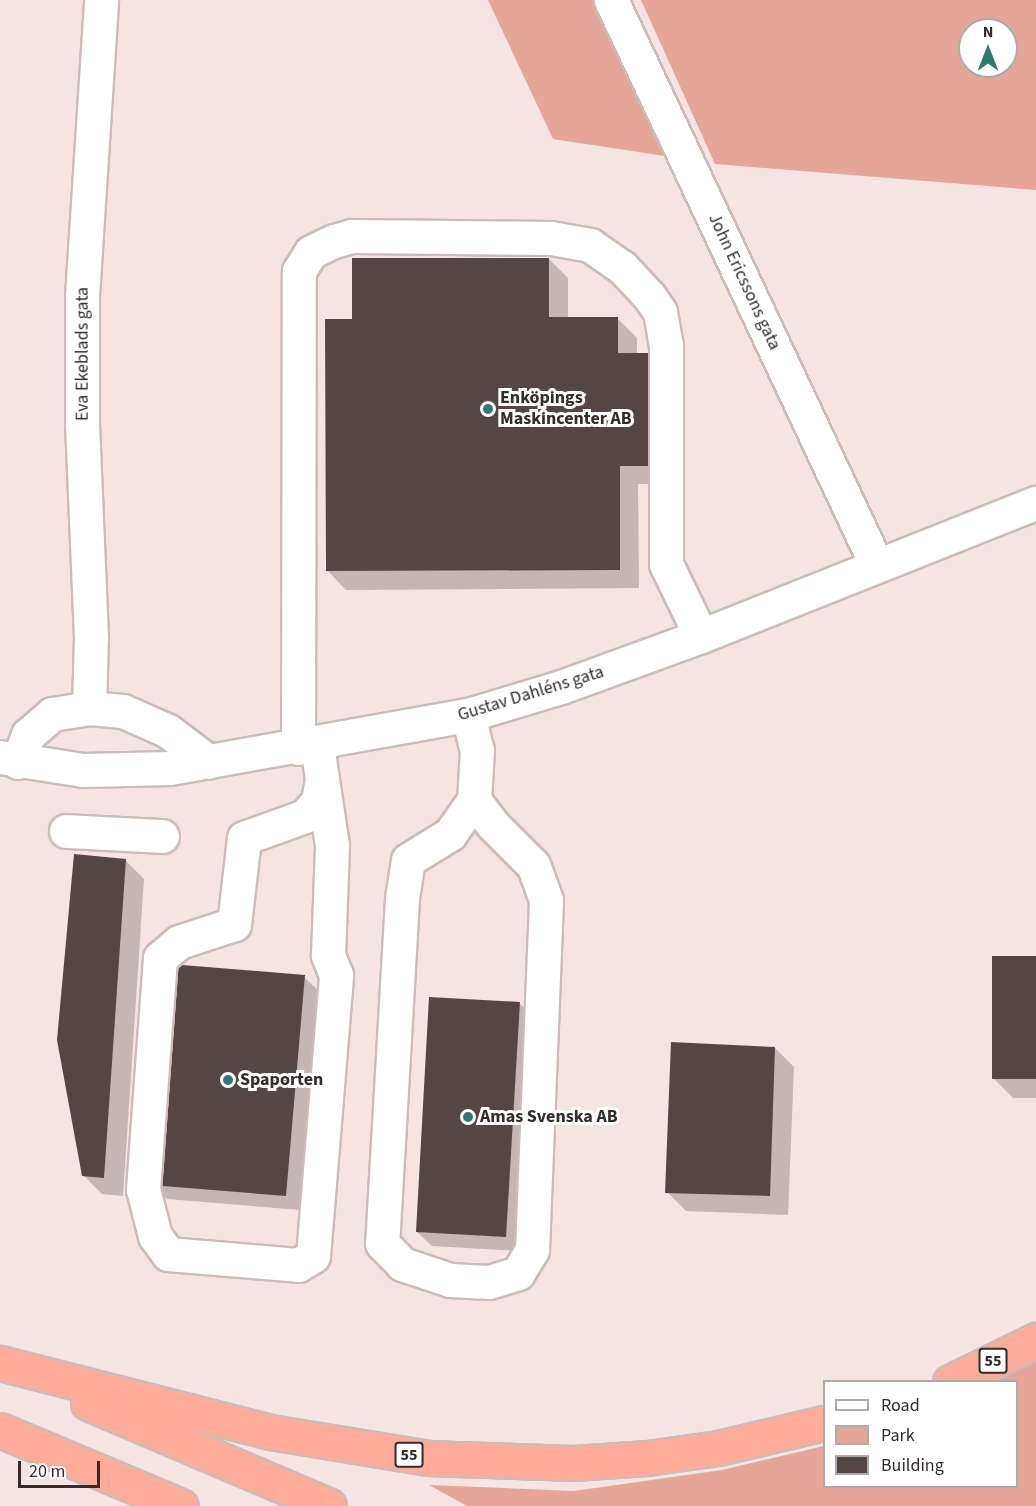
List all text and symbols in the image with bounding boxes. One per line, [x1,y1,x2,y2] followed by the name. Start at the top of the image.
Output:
[958,18,1018,78] north arrow
[983,21,993,43] text: N
[703,210,785,354] street label: John Ericssons gata
[72,287,94,421] street label: Eva Ekeblads gata
[500,388,632,430] place label: Enköpings Maskincenter AB
[481,402,495,416] marker: Enköpings Maskincenter AB
[455,661,607,727] street label: Gustav Dahléns gata
[240,1069,323,1091] place label: Spaporten
[221,1073,235,1087] marker: Spaporten
[480,1106,618,1128] place label: Amas Svenska AB
[461,1110,475,1124] marker: Amas Svenska AB
[978,1348,1008,1374] road number: 55
[823,1380,1018,1488] legend
[881,1393,920,1418] text: Road
[881,1423,915,1448] text: Park
[394,1442,424,1468] road number: 55
[21,1449,104,1487] scale bar
[881,1453,944,1478] text: Building
[29,1459,65,1484] text: 20 m

